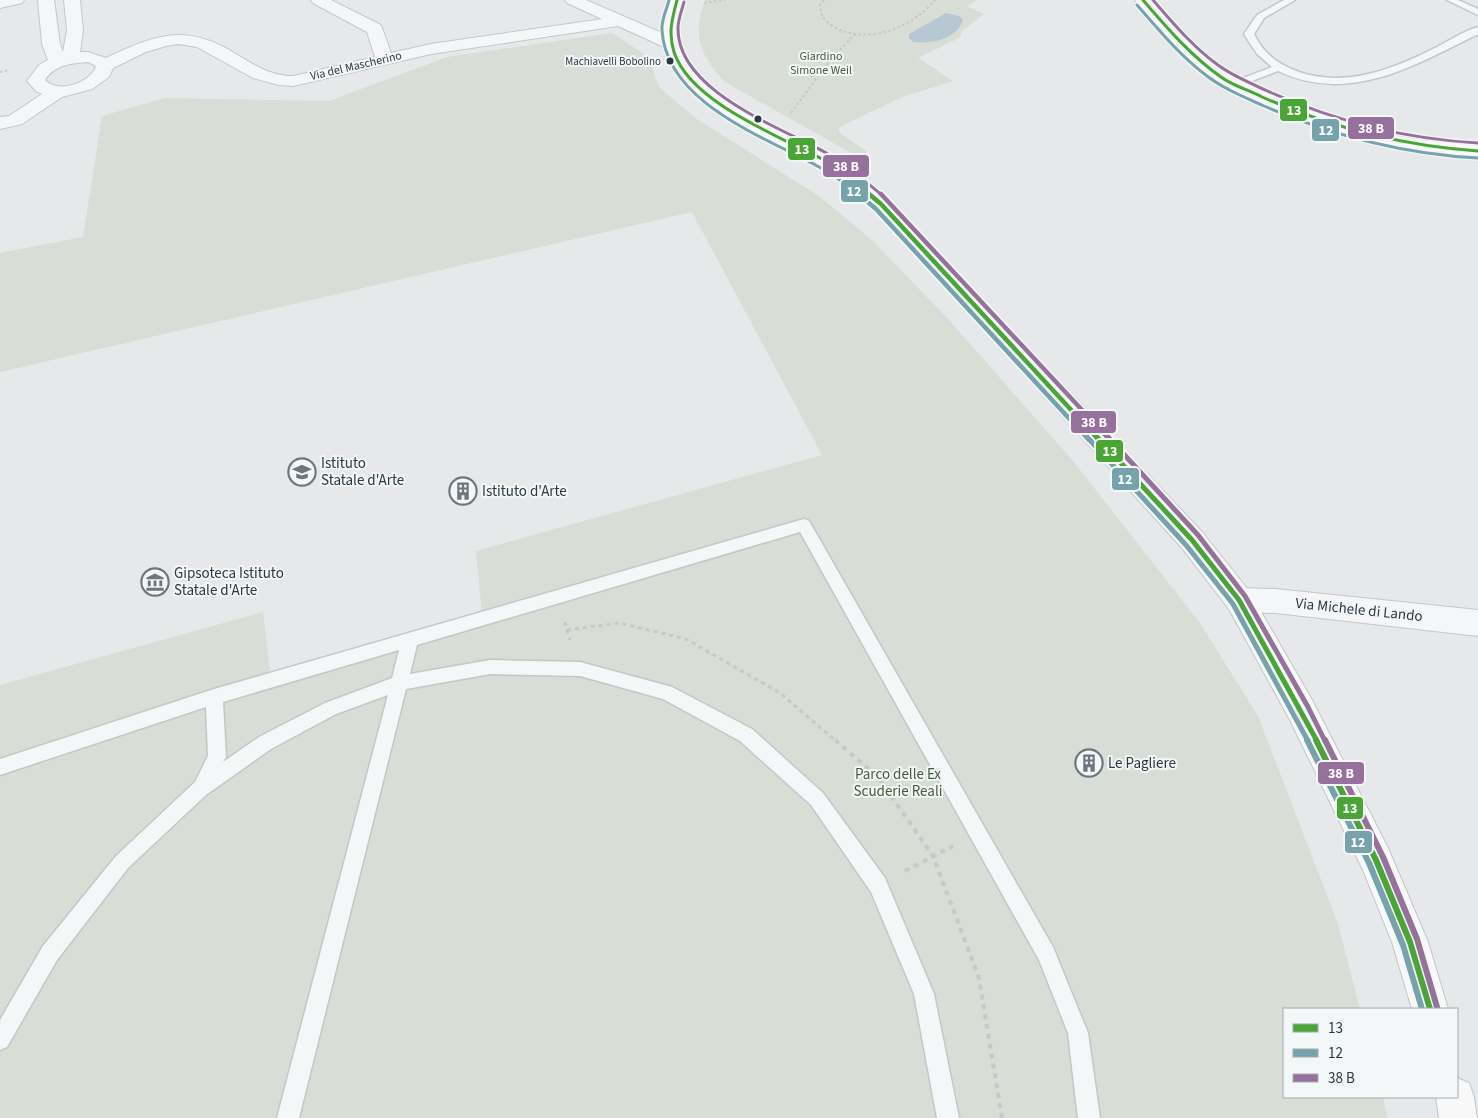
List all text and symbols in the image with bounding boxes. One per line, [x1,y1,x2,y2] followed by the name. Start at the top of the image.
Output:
[308,47,404,85] street label: Via del Mascherino
[790,48,852,79] park label: Giardino Simone Weil
[565,54,661,69] place label: Machiavelli Bobolino
[665,56,675,66] marker: Machiavelli Bobolino
[1279,98,1308,122] line badge: 13
[1287,101,1301,121] text: 13
[753,114,763,124] unlabelled marker
[1347,116,1395,140] line badge: 38 B
[1311,118,1340,142] line badge: 12
[1358,119,1385,139] text: 38 B
[1319,121,1333,141] text: 12
[787,137,816,161] line badge: 13
[795,140,809,160] text: 13
[822,154,870,178] line badge: 38 B
[833,157,860,177] text: 38 B
[840,179,869,203] line badge: 12
[847,182,861,202] text: 12
[1070,410,1117,434] line badge: 38 B
[1081,413,1108,433] text: 38 B
[1095,439,1124,463] line badge: 13
[1103,442,1117,462] text: 13
[321,453,404,491] place label: Istituto Statale d'Arte
[287,457,317,487] school or university icon: Istituto Statale d'Arte
[1111,467,1140,491] line badge: 12
[1118,470,1132,490] text: 12
[448,476,478,506] building icon: Istituto d'Arte
[482,481,567,502] place label: Istituto d'Arte
[174,563,284,601] place label: Gipsoteca Istituto Statale d'Arte
[140,567,170,597] museum icon: Gipsoteca Istituto Statale d'Arte
[1294,593,1424,627] street label: Via Michele di Lando
[1074,748,1104,778] building icon: Le Pagliere
[1108,753,1176,774] place label: Le Pagliere
[1317,761,1365,785] line badge: 38 B
[854,764,942,802] park label: Parco delle Ex Scuderie Reali
[1328,764,1355,784] text: 38 B
[1336,796,1364,820] line badge: 13
[1343,799,1357,819] text: 13
[1344,830,1373,854] line badge: 12
[1351,833,1365,853] text: 12
[1283,1008,1458,1098] legend
[1328,1018,1343,1039] text: 13
[1328,1043,1343,1064] text: 12
[1328,1068,1355,1089] text: 38 B

